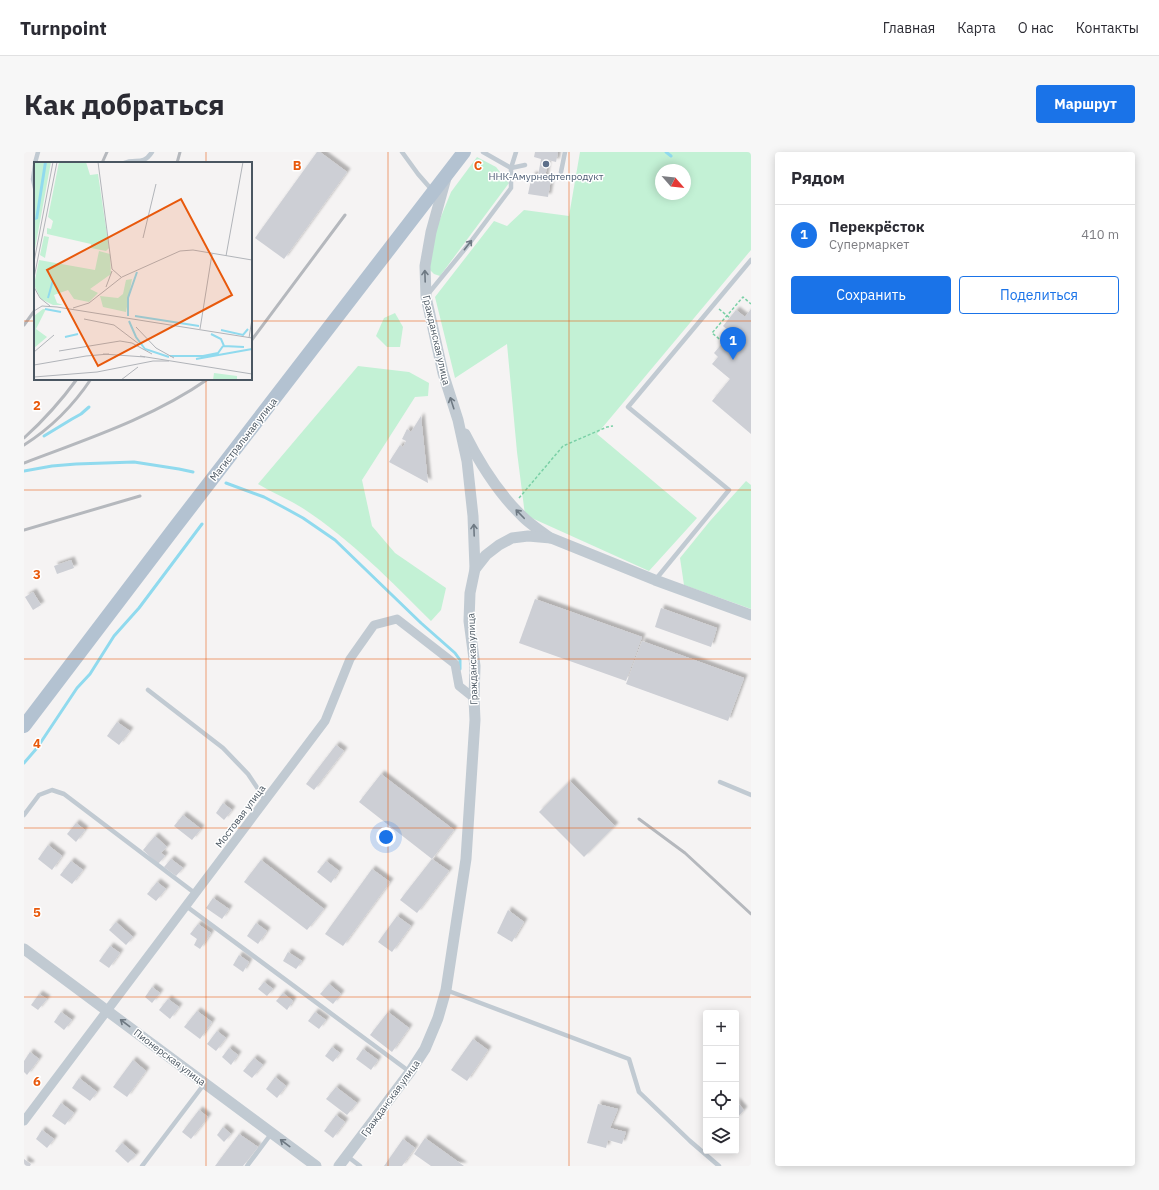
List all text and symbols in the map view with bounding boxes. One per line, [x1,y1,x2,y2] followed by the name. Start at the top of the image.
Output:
[20,16,107,40] text: Turnpoint
[883,19,935,37] text: Главная
[957,19,996,37] text: Карта
[1018,19,1054,37] text: О нас
[1076,19,1139,37] text: Контакты
[1036,85,1135,123] button: Маршрут
[24,86,225,123] text: Как добраться
[293,157,302,174] text: B
[474,157,483,174] text: C
[541,159,551,169] marker: ННК-Амурнефтепродукт
[34,162,252,380] inset map
[655,164,691,200] north arrow
[791,167,845,189] text: Рядом
[488,170,604,183] place label: ННК-Амурнефтепродукт
[829,217,925,236] text: Перекрёсток
[800,226,808,243] text: 1
[1081,226,1119,243] text: 410 m
[829,236,909,253] text: Супермаркет
[464,239,473,250] one-way arrow
[422,270,429,283] one-way arrow
[791,276,951,314] button: Сохранить
[959,276,1119,314] button: Поделиться
[420,294,453,387] street label: Гражданская улица
[720,327,746,360] pin: 1
[207,395,280,484] street label: Магистральная улица
[448,396,455,409] one-way arrow
[33,397,41,414] text: 2
[515,509,525,519] one-way arrow
[470,524,477,537] one-way arrow
[33,566,41,583] text: 3
[464,612,481,705] street label: Гражданская улица
[33,735,41,752] text: 4
[213,782,269,850] street label: Мостовая улица
[376,827,396,847] your location
[33,904,41,921] text: 5
[703,1010,739,1154] map controls
[703,1010,739,1046] button: +
[119,1019,130,1027] one-way arrow
[131,1026,209,1089] street label: Пионерская улица
[703,1046,739,1082] button: −
[358,1057,423,1139] street label: Гражданская улица
[33,1073,41,1090] text: 6
[703,1082,739,1118] button: locate
[703,1118,739,1154] button: layers
[279,1138,290,1147] one-way arrow

